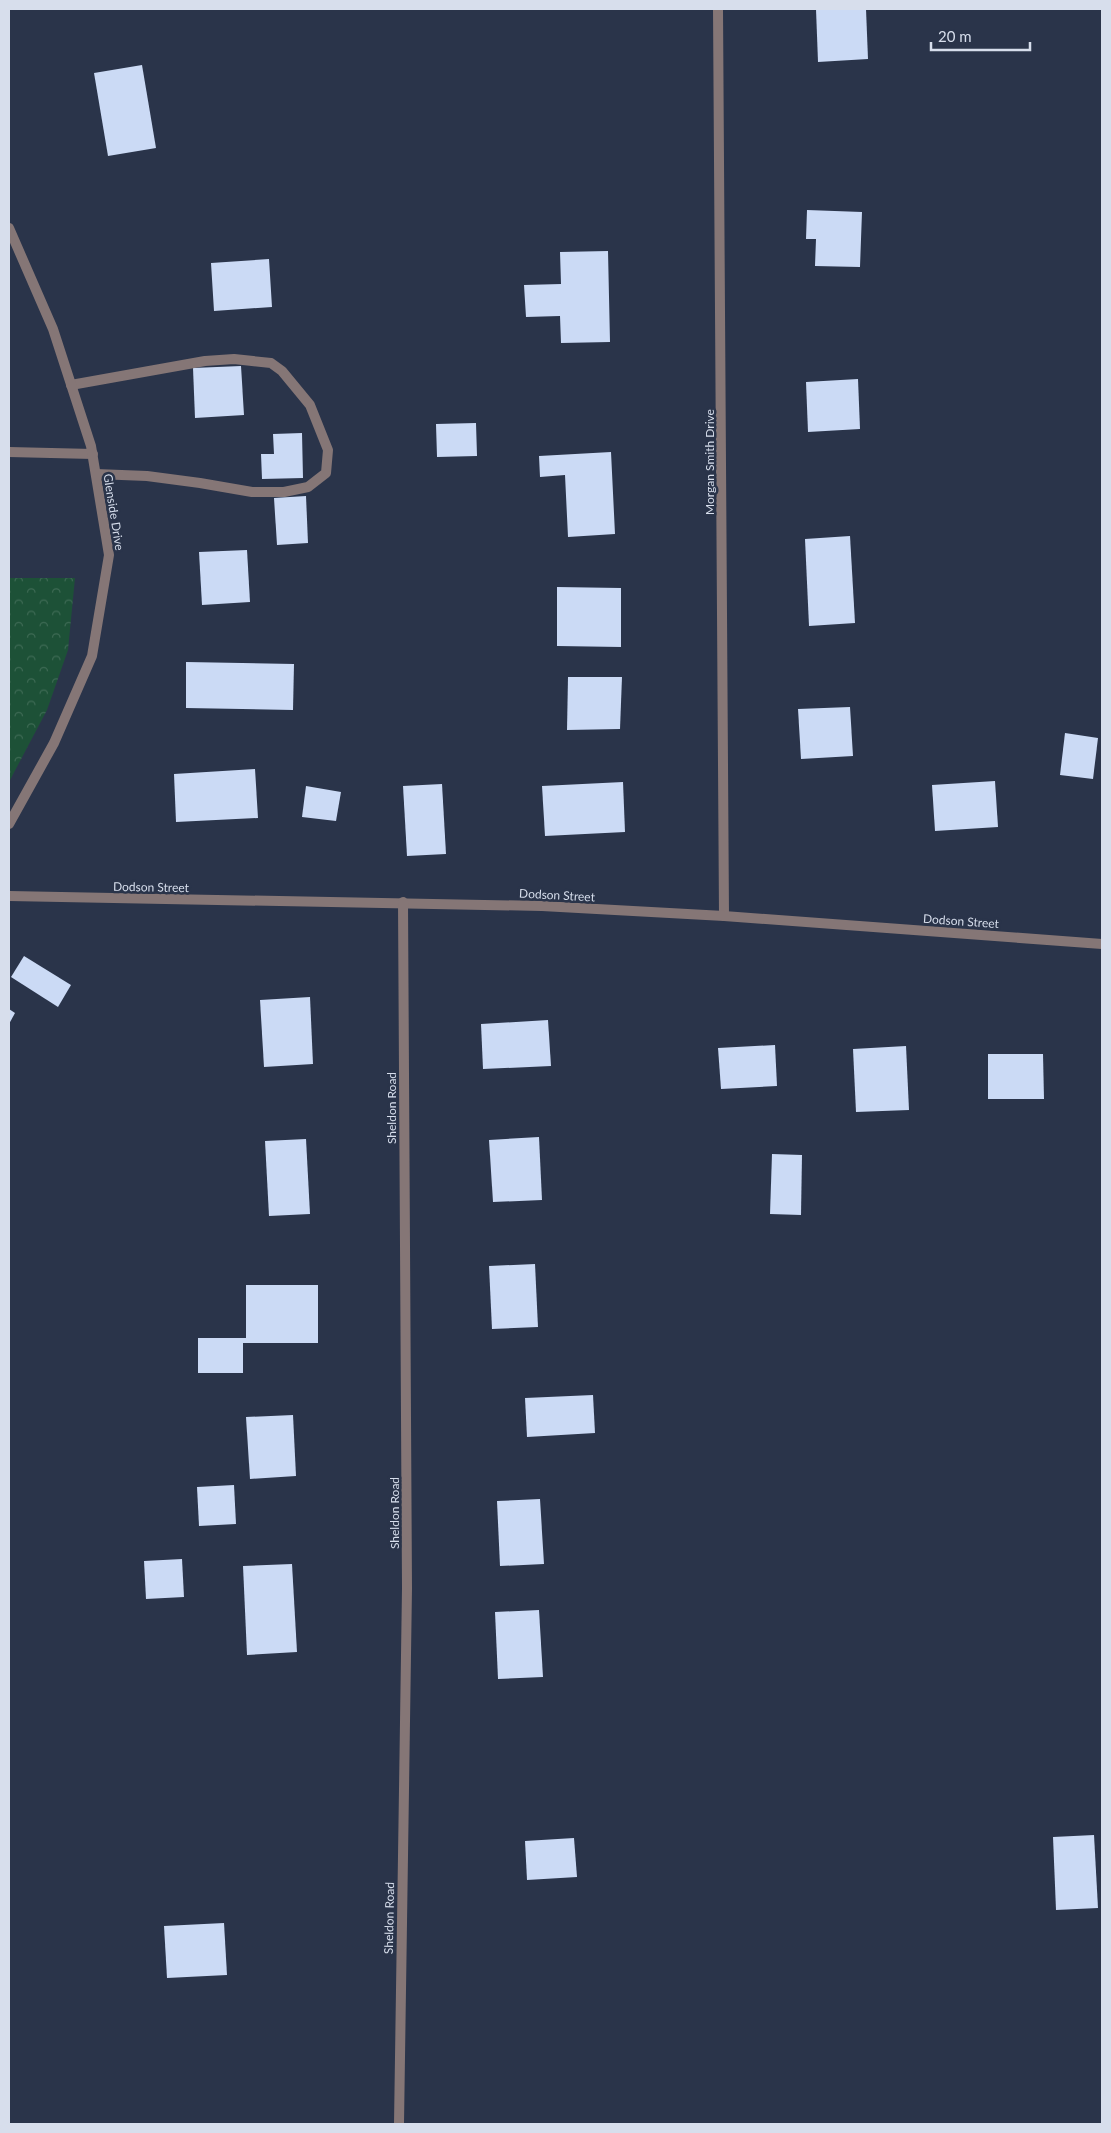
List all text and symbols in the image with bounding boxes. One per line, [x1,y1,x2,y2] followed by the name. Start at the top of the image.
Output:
[931,20,1030,52] scale bar
[938,27,972,45] text: 20 m
[702,409,717,515] street label: Morgan Smith Drive
[101,473,127,551] street label: Glenside Drive
[113,879,190,895] street label: Dodson Street
[519,886,596,905] street label: Dodson Street
[923,911,1000,931] street label: Dodson Street
[384,1072,399,1144] street label: Sheldon Road
[387,1477,402,1549] street label: Sheldon Road
[381,1882,397,1954] street label: Sheldon Road

